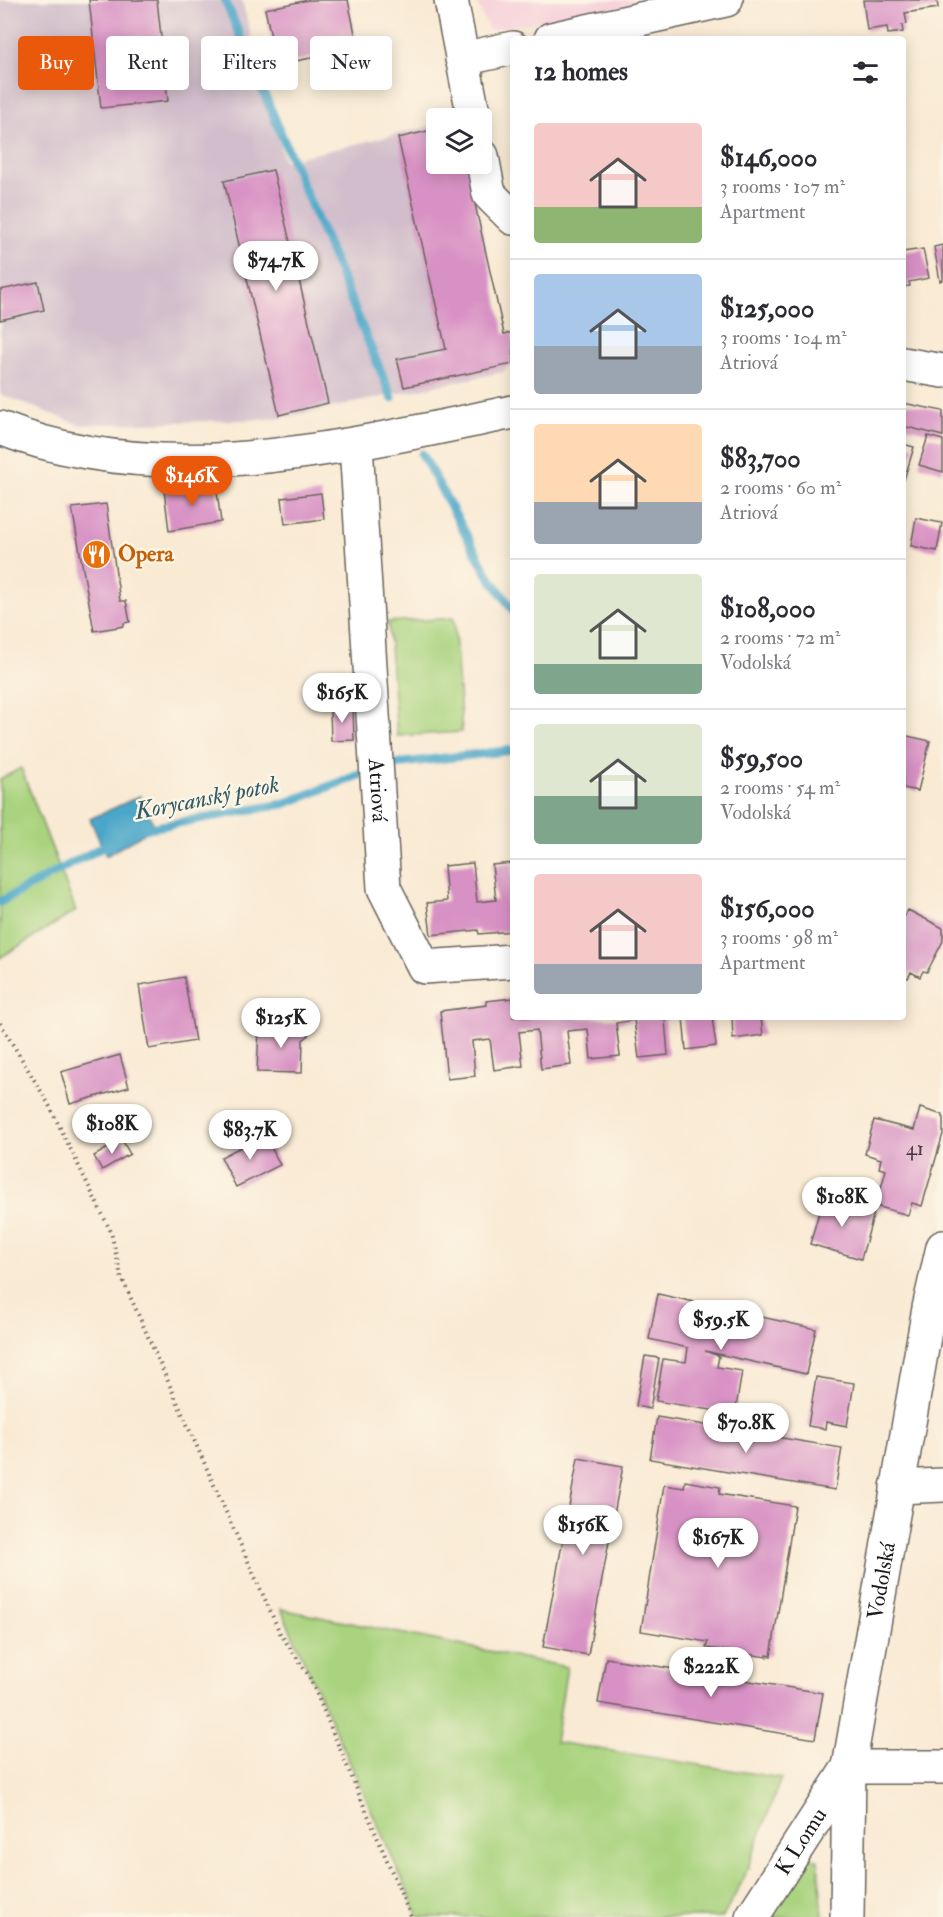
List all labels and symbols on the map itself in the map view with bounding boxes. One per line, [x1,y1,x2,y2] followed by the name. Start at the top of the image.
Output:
[227,241,325,292] pin: $74.7K
[150,456,234,507] pin: $146K
[81,538,113,570] restaurant icon: Opera
[118,540,174,569] place label: Opera
[300,673,384,724] pin: $165K
[362,757,394,824] street label: Atriová
[131,769,282,827] water label: Korycanský potok
[239,998,323,1049] pin: $125K
[70,1104,154,1155] pin: $108K
[201,1110,299,1161] pin: $83.7K
[906,1136,924,1161] house number: 41
[800,1177,884,1228] pin: $108K
[672,1300,770,1351] pin: $59.5K
[697,1403,795,1454] pin: $70.8K
[541,1505,625,1556] pin: $156K
[676,1518,760,1569] pin: $167K
[861,1539,902,1622] street label: Vodolská
[669,1647,753,1698] pin: $222K
[769,1802,833,1880] street label: K Lomu

